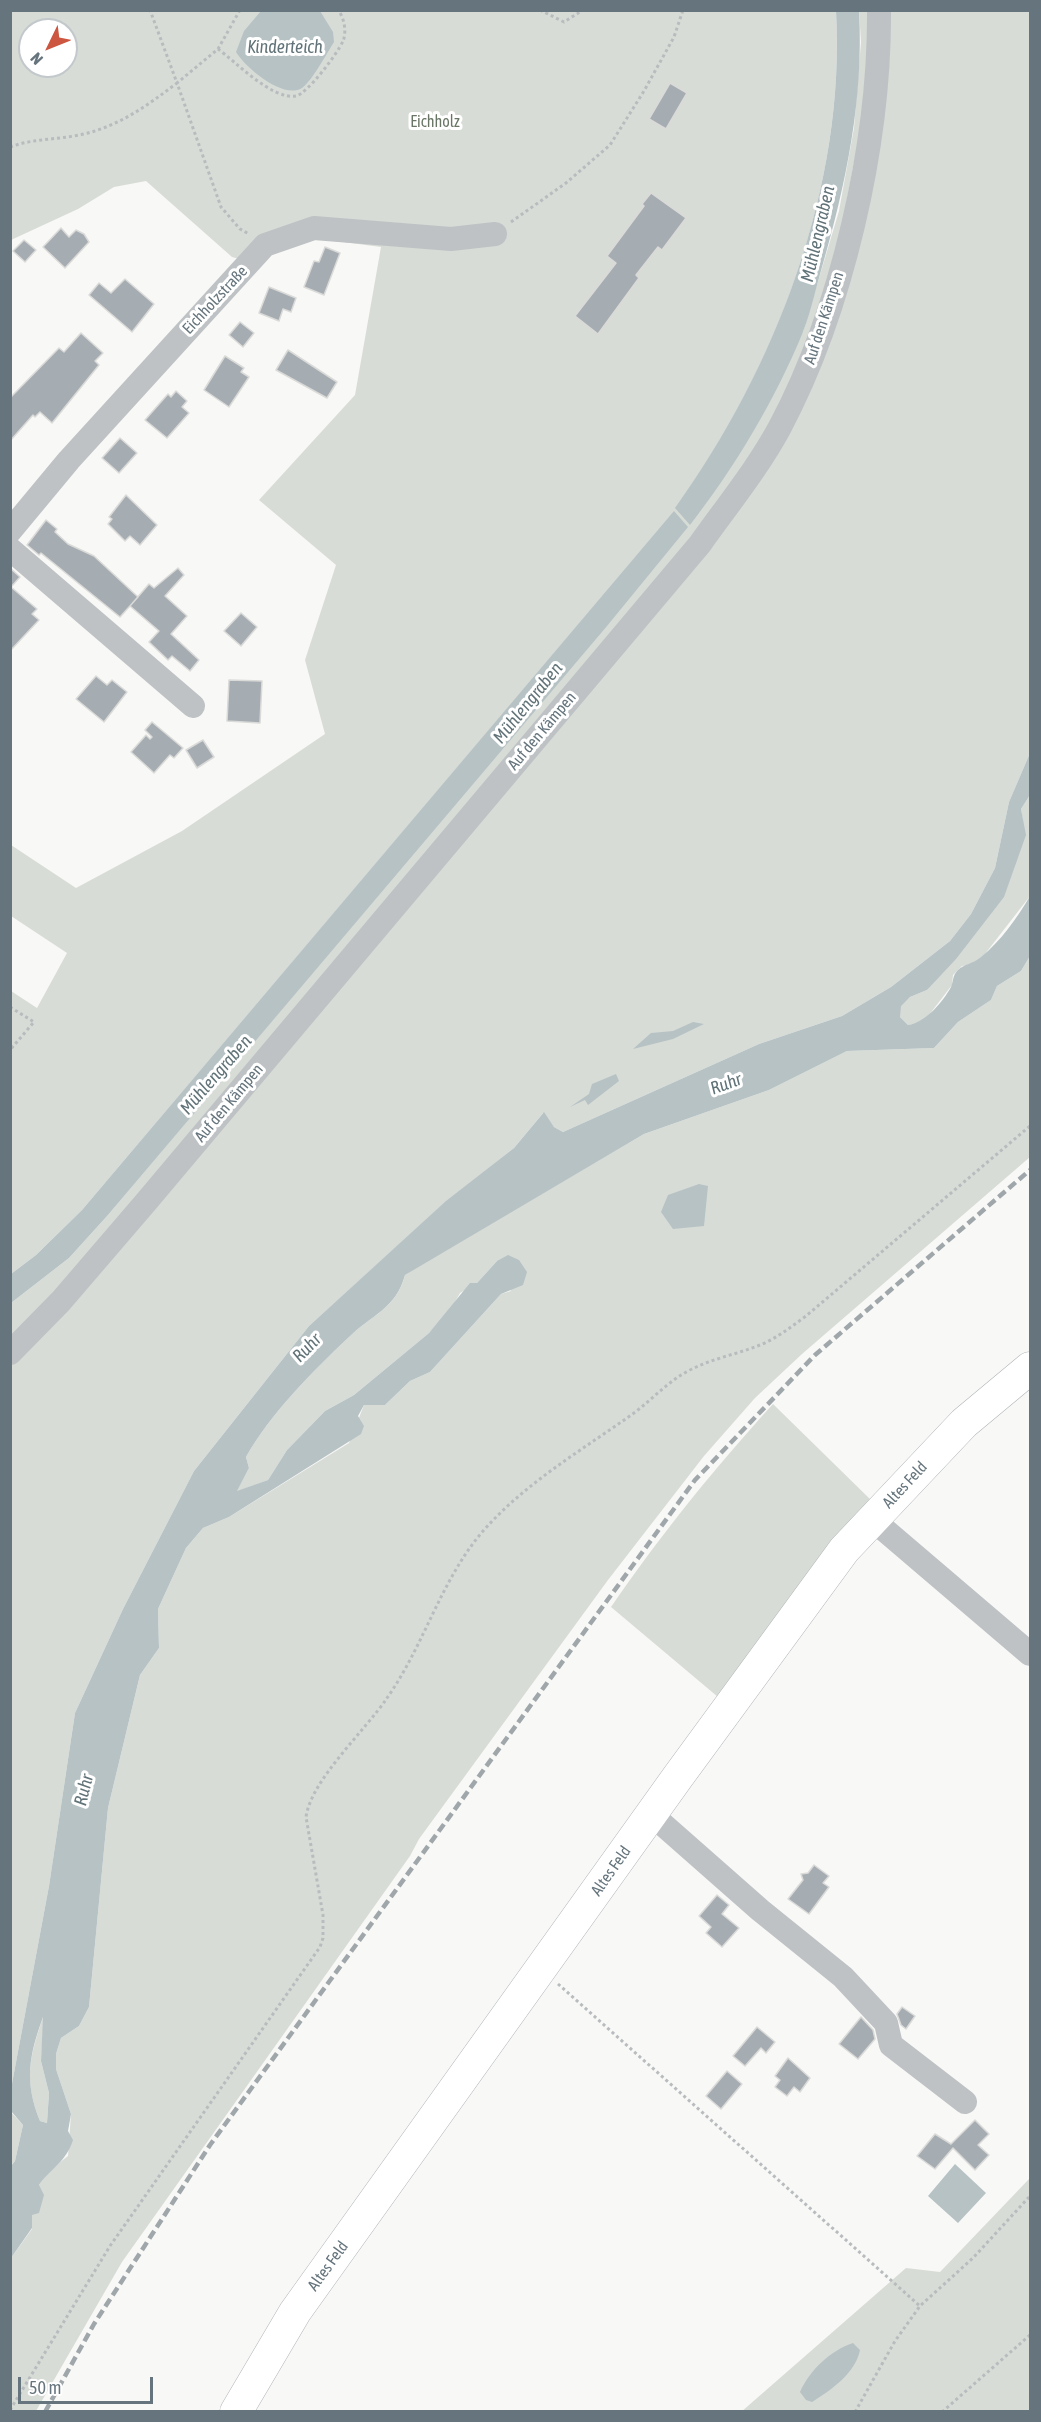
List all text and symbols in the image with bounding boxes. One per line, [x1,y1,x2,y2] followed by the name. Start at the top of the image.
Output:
[18,18,78,78] north arrow
[247,36,323,58] water label: Kinderteich
[26,49,46,69] text: N
[410,112,460,132] park label: Eichholz
[796,184,840,284] water label: Mühlengraben
[179,262,251,338] street label: Eichholzstraße
[800,269,848,367] street label: Auf den Kämpen
[489,658,567,748] water label: Mühlengraben
[504,688,580,774] street label: Auf den Kämpen
[176,1031,256,1119] water label: Mühlengraben
[191,1060,267,1146] street label: Auf den Kämpen
[707,1068,745,1100] water label: Ruhr
[288,1329,326,1367] water label: Ruhr
[879,1458,931,1512] street label: Altes Feld
[70,1772,98,1808] water label: Ruhr
[587,1842,635,1900] street label: Altes Feld
[304,2237,352,2295] street label: Altes Feld
[21,2365,156,2403] scale bar
[29,2377,61,2398] text: 50 m

